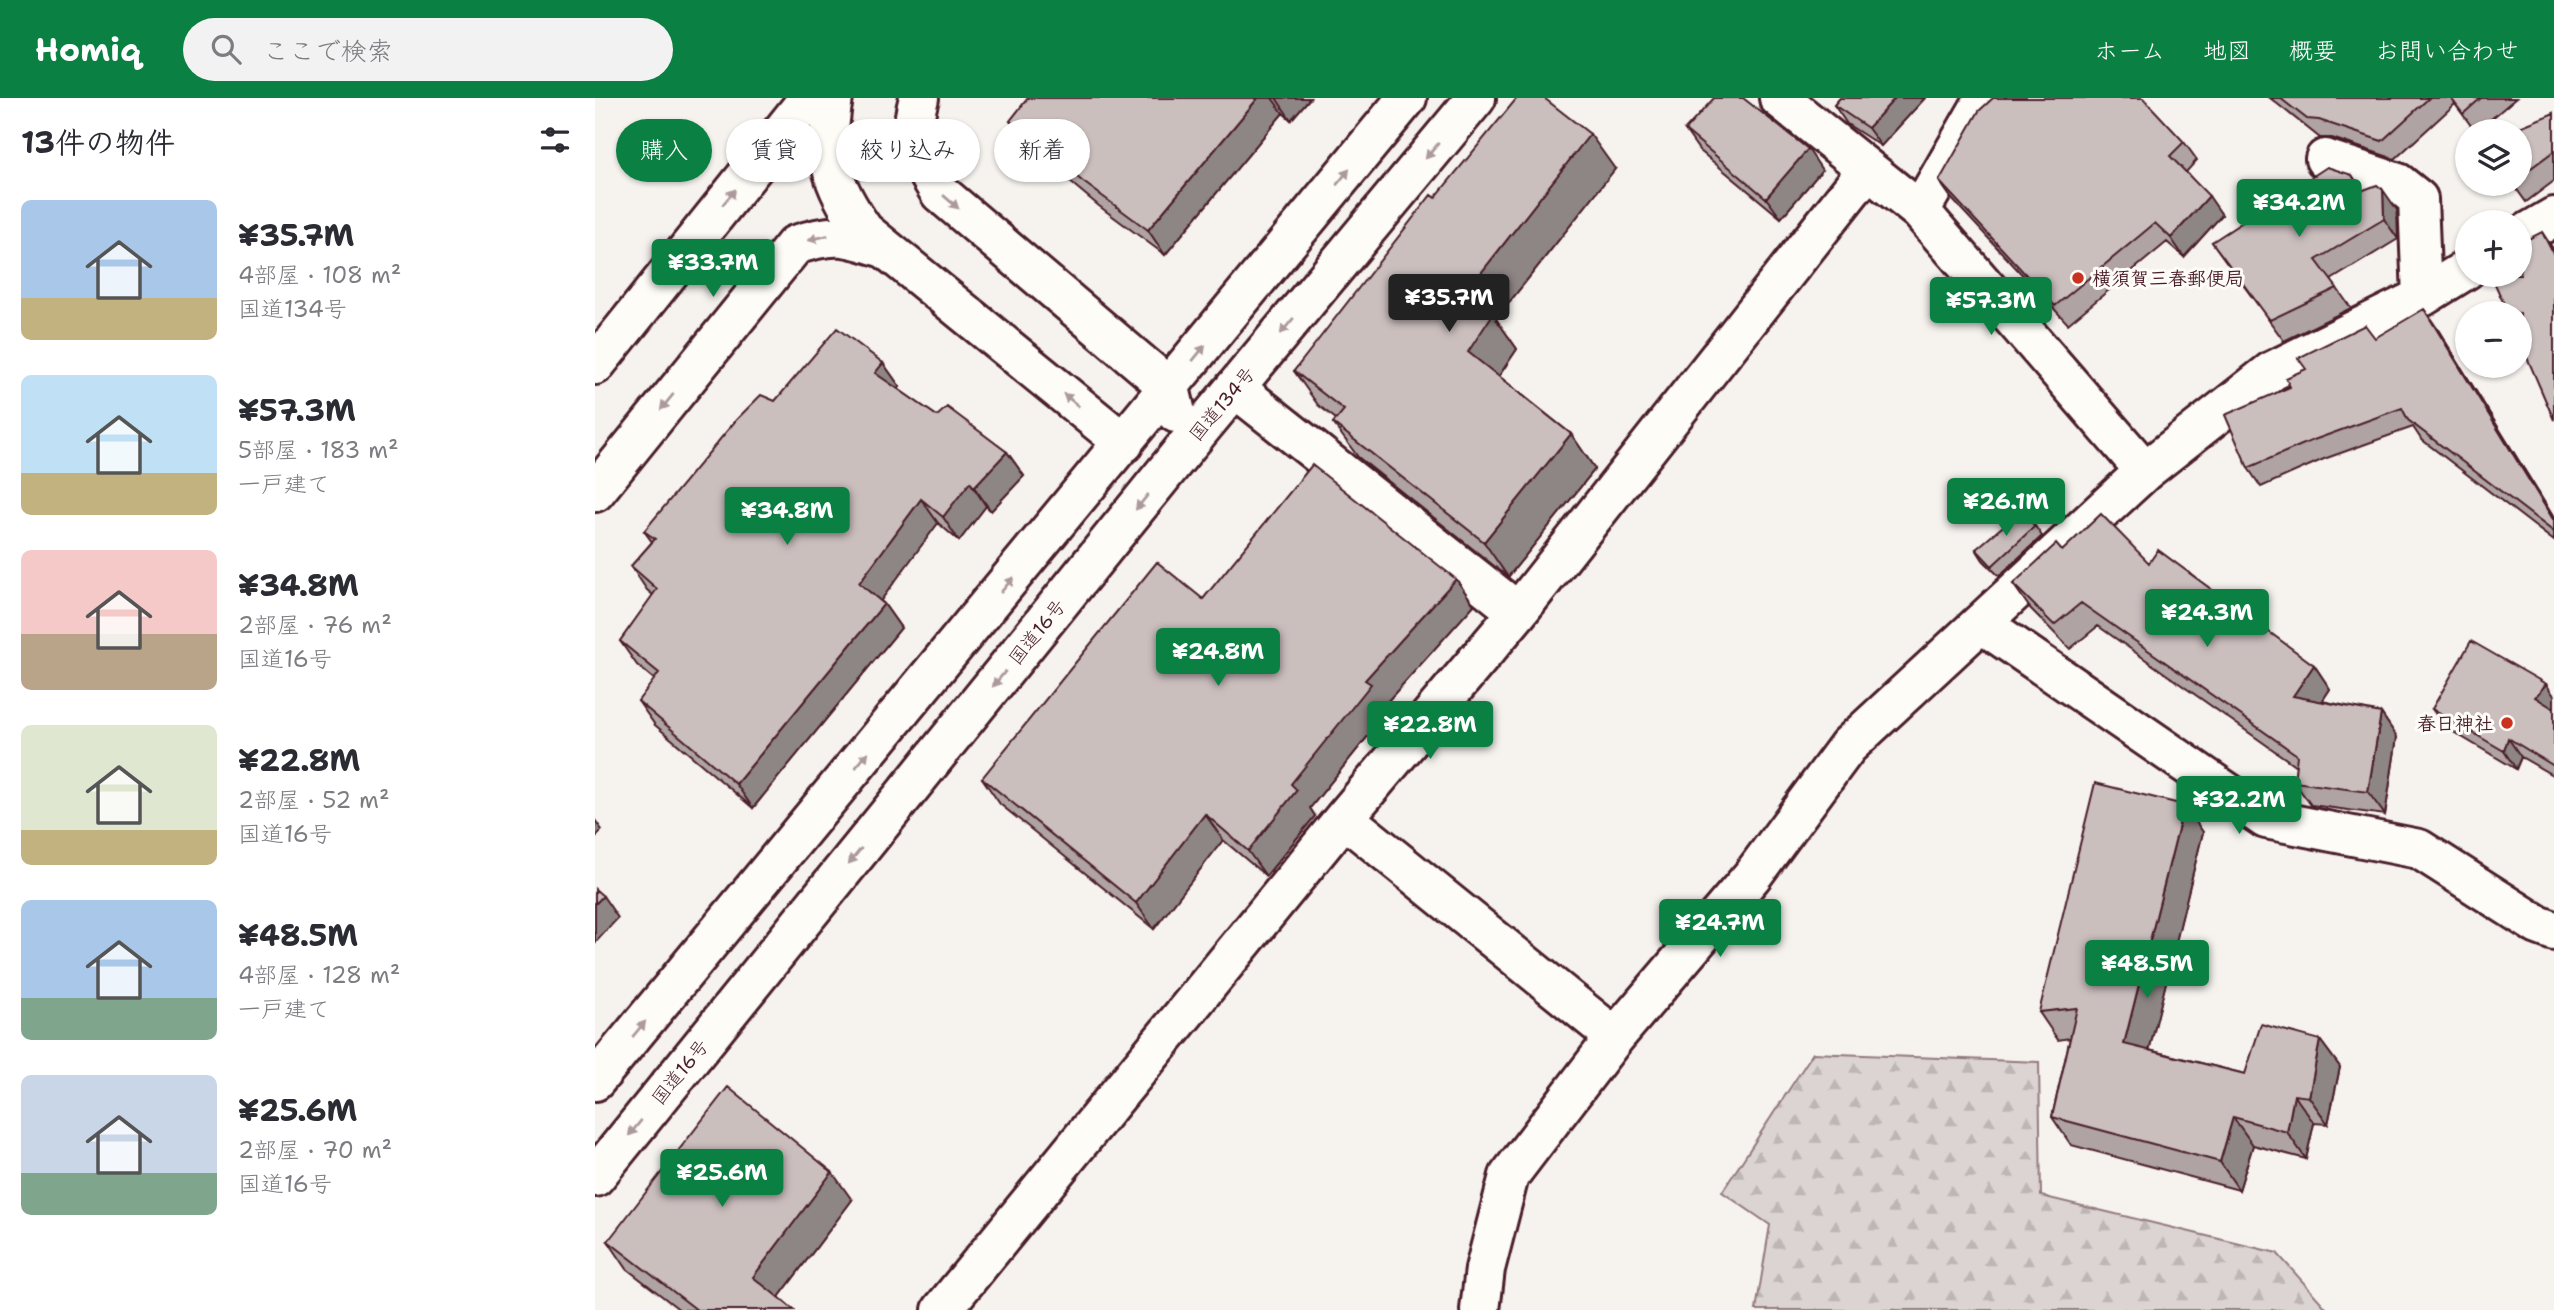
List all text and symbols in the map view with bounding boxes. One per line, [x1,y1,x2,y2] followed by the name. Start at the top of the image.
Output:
[183,18,673,81] search box
[35,27,141,72] text: Homiq
[207,30,245,68] icon: search
[263,33,393,68] text: ここで検索
[2094,35,2165,67] text: ホーム
[2203,35,2251,67] text: 地図
[2289,35,2337,67] text: 概要
[2375,35,2519,67] text: お問い合わせ
[616,119,712,182] chip: 購入
[726,119,822,182] chip: 賃貸
[836,119,980,182] chip: 絞り込み
[994,119,1090,182] chip: 新着
[2455,119,2532,378] map controls
[2455,119,2532,196] button: layers
[536,121,574,159] icon: filters
[21,122,175,163] text: 13件の物件
[1425,142,1440,159] one-way arrow
[1335,168,1350,185] one-way arrow
[2242,180,2356,239] pin: ¥34.2M
[2253,187,2345,217] text: ¥34.2M
[722,189,737,207] one-way arrow
[942,194,959,209] one-way arrow
[2455,210,2532,287] button: +
[238,215,354,256] text: ¥35.7M
[77,228,161,312] icon: home
[807,233,829,244] one-way arrow
[656,240,770,299] pin: ¥33.7M
[668,247,758,277] text: ¥33.7M
[238,260,401,290] text: 4部屋 · 108 m²
[2092,266,2244,291] place label: 横須賀三春郵便局
[2070,270,2086,286] marker: 横須賀三春郵便局
[1392,274,1506,334] pin: ¥35.7M
[1934,278,2048,337] pin: ¥57.3M
[1404,282,1494,312] text: ¥35.7M
[1946,285,2036,315] text: ¥57.3M
[238,294,347,324] text: 国道134号
[2455,301,2532,378] button: −
[1280,317,1295,334] one-way arrow
[1191,344,1206,362] one-way arrow
[1184,362,1260,446] street label: 国道134号
[238,390,356,431] text: ¥57.3M
[660,393,675,411] one-way arrow
[1063,393,1080,408] one-way arrow
[77,403,161,487] icon: home
[238,435,399,465] text: 5部屋 · 183 m²
[238,469,330,499] text: 一戸建て
[1949,478,2063,538] pin: ¥26.1M
[1963,486,2049,516] text: ¥26.1M
[730,488,844,547] pin: ¥34.8M
[1134,493,1149,511] one-way arrow
[741,495,833,525] text: ¥34.8M
[238,565,359,606] text: ¥34.8M
[1000,576,1015,594] one-way arrow
[77,578,161,662] icon: home
[2150,589,2264,649] pin: ¥24.3M
[1003,594,1071,670] street label: 国道16号
[2161,597,2253,627] text: ¥24.3M
[238,610,392,640] text: 2部屋 · 76 m²
[1161,628,1275,688] pin: ¥24.8M
[1172,636,1264,666] text: ¥24.8M
[238,644,332,674] text: 国道16号
[991,670,1006,688] one-way arrow
[1373,702,1487,761] pin: ¥22.8M
[1383,709,1477,739] text: ¥22.8M
[2417,711,2493,736] place label: 春日神社
[2499,715,2515,731] marker: 春日神社
[238,740,360,781] text: ¥22.8M
[854,751,869,768] one-way arrow
[77,753,161,837] icon: home
[2182,776,2296,836] pin: ¥32.2M
[2192,784,2286,814] text: ¥32.2M
[238,785,390,815] text: 2部屋 · 52 m²
[238,819,332,849] text: 国道16号
[848,846,863,864] one-way arrow
[1663,900,1777,959] pin: ¥24.7M
[1675,907,1765,937] text: ¥24.7M
[238,915,358,956] text: ¥48.5M
[77,928,161,1012] icon: home
[2090,940,2204,1000] pin: ¥48.5M
[2101,948,2193,978] text: ¥48.5M
[238,960,400,990] text: 4部屋 · 128 m²
[238,994,330,1024] text: 一戸建て
[631,1020,646,1038] one-way arrow
[646,1034,714,1110] street label: 国道16号
[238,1090,357,1131] text: ¥25.6M
[77,1103,161,1187] icon: home
[628,1119,643,1136] one-way arrow
[238,1135,392,1165] text: 2部屋 · 70 m²
[665,1150,779,1209] pin: ¥25.6M
[676,1157,768,1187] text: ¥25.6M
[238,1169,332,1199] text: 国道16号

